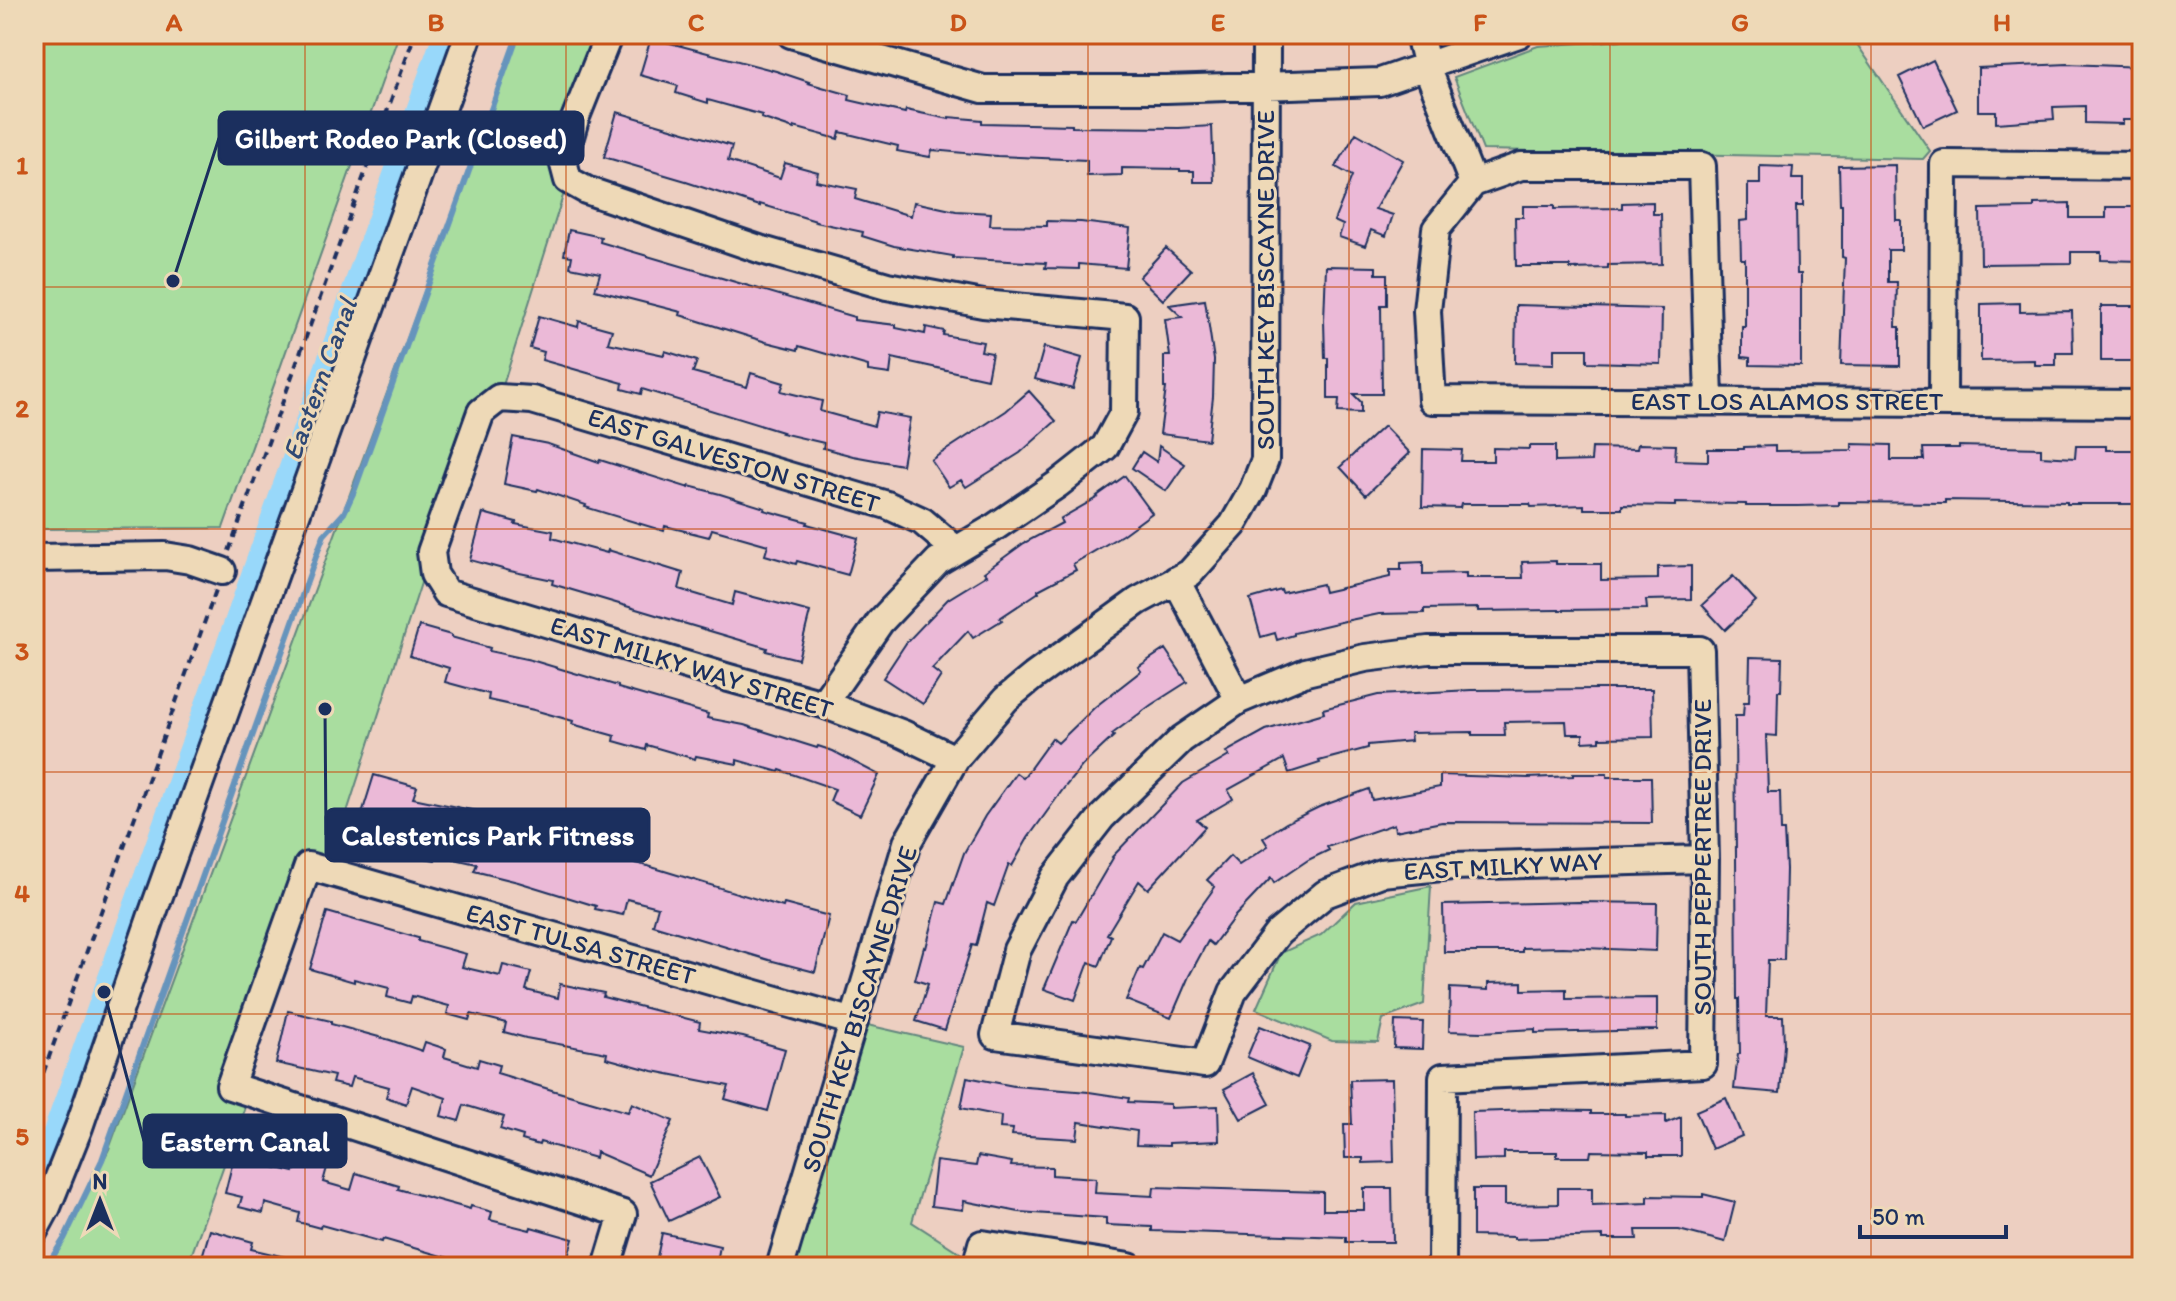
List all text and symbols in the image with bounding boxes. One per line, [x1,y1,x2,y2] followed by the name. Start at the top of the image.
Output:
[165,6,183,38] text: A
[428,6,445,38] text: B
[688,6,705,38] text: C
[949,6,967,38] text: D
[1211,6,1225,38] text: E
[1473,6,1487,38] text: F
[1731,6,1749,38] text: G
[1993,6,2011,38] text: H
[1249,110,1281,450] street label: SOUTH KEY BISCAYNE DRIVE
[219,112,583,164] callout: Gilbert Rodeo Park (Closed)
[235,121,567,155] text: Gilbert Rodeo Park (Closed)
[16,149,28,181] text: 1
[274,292,365,464] water label: Eastern Canal
[1631,385,1944,417] street label: EAST LOS ALAMOS STREET
[15,392,29,424] text: 2
[584,400,884,520] street label: EAST GALVESTON STREET
[547,609,838,725] street label: EAST MILKY WAY STREET
[15,635,29,667] text: 3
[1686,699,1718,1015] street label: SOUTH PEPPERTREE DRIVE
[326,809,649,861] callout: Calestenics Park Fitness
[342,818,634,852] text: Calestenics Park Fitness
[794,842,924,1176] street label: SOUTH KEY BISCAYNE DRIVE
[1403,845,1604,887] street label: EAST MILKY WAY
[14,877,30,909] text: 4
[463,896,700,992] street label: EAST TULSA STREET
[144,1115,346,1167] callout: Eastern Canal
[15,1120,29,1152] text: 5
[160,1124,330,1158] text: Eastern Canal
[60,1161,140,1241] north arrow
[93,1168,107,1195] text: N
[1860,1189,2006,1239] scale bar
[1872,1202,1925,1231] text: 50 m

